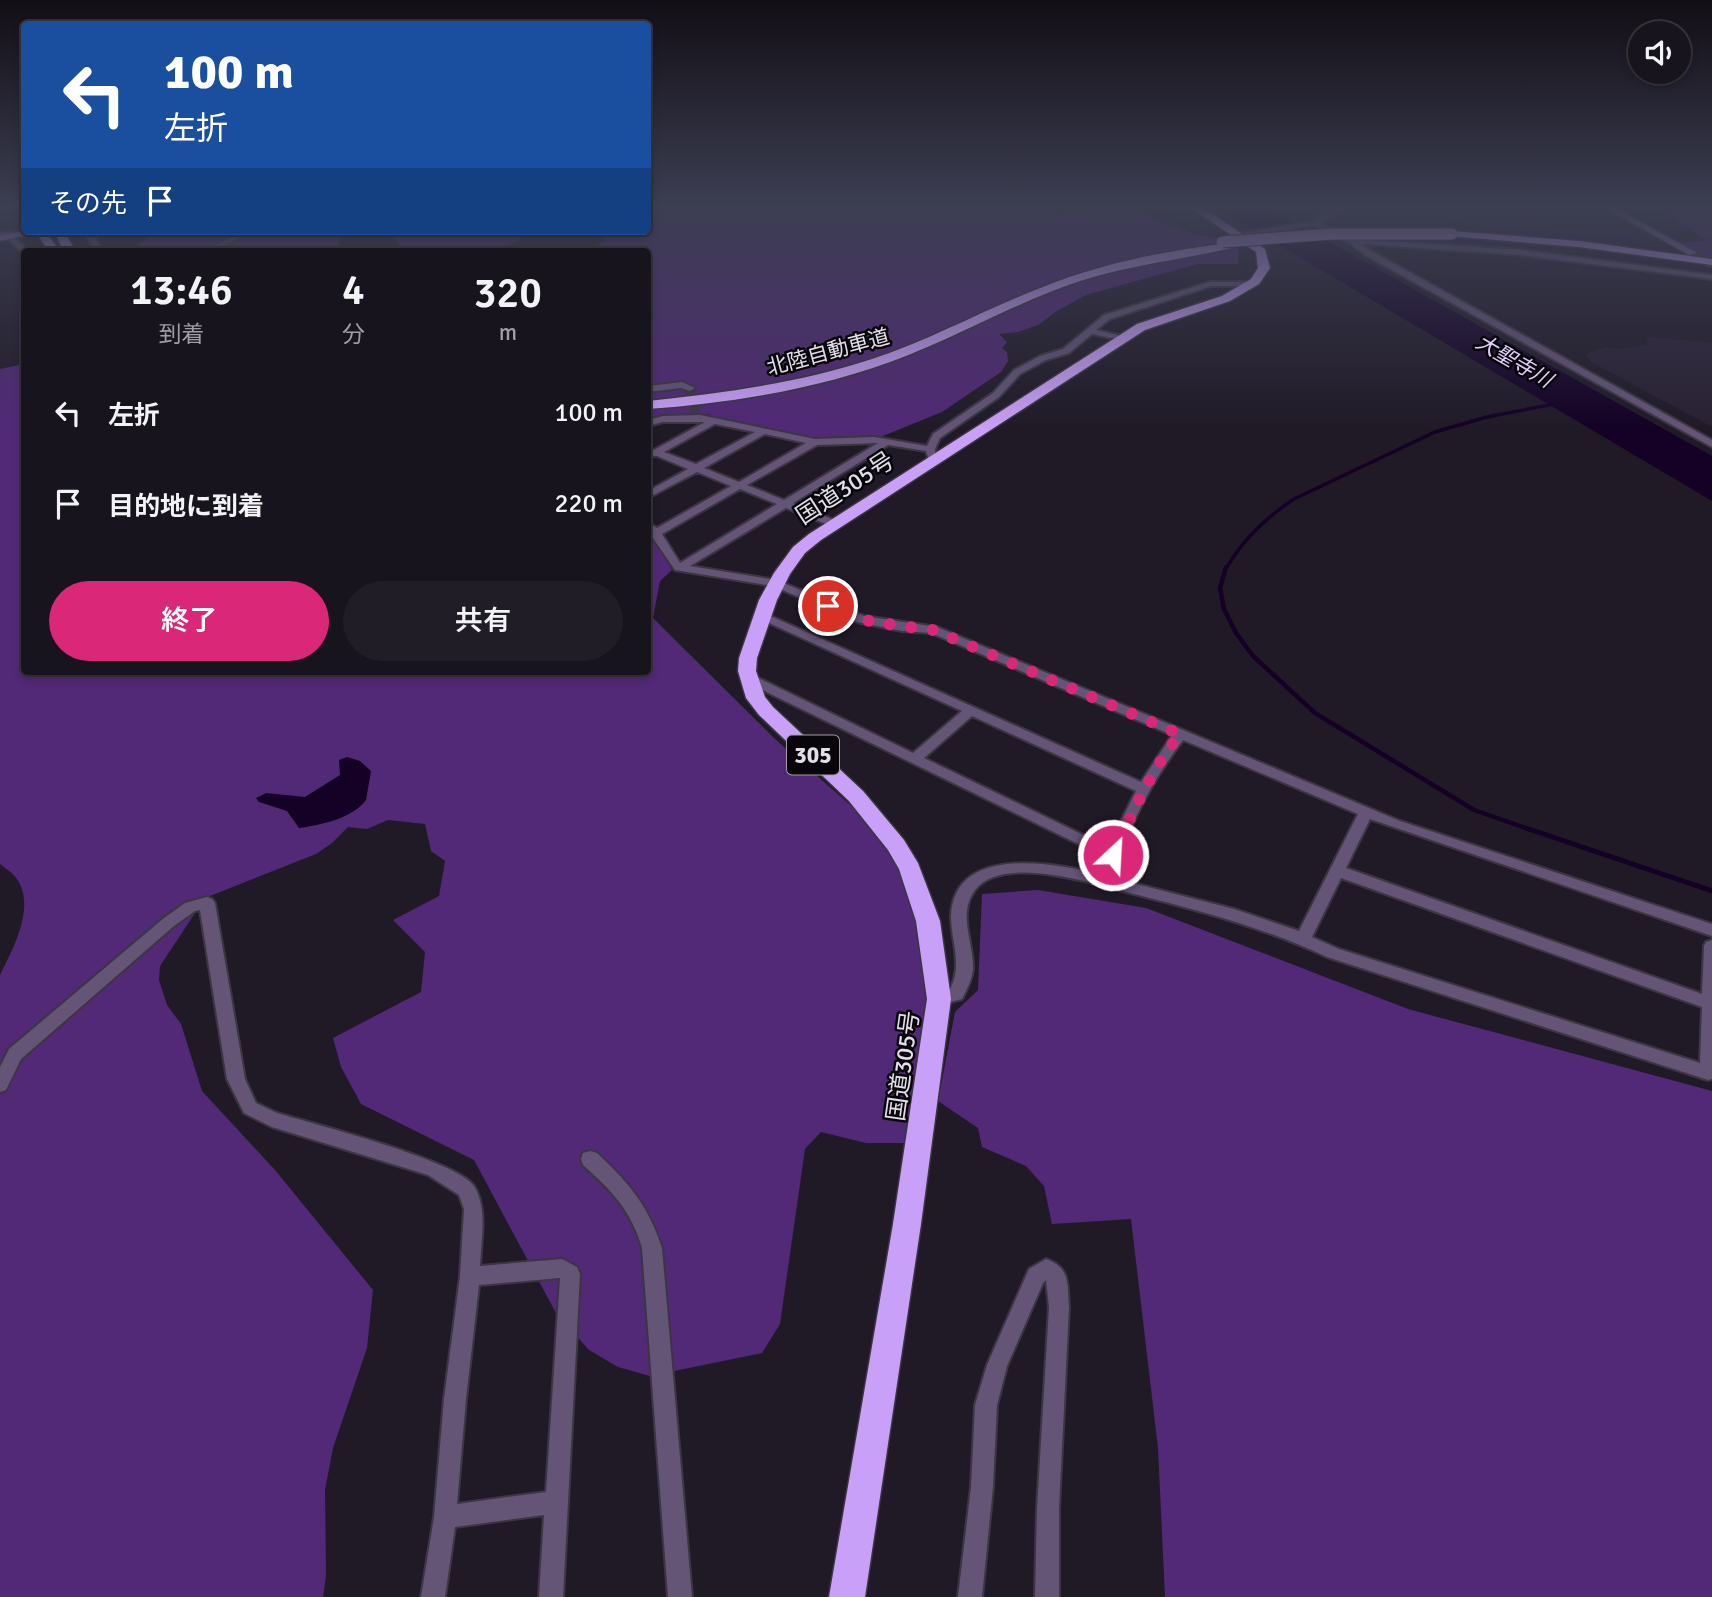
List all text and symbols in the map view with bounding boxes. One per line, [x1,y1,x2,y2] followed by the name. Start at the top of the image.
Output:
[1628,21,1691,84] map controls
[1628,21,1691,84] button: sound
[164,42,294,102] text: 100 m
[49,49,140,140] icon: left
[164,109,228,148] text: 左折
[141,182,179,220] icon: arrive
[49,188,127,220] text: その先
[130,265,233,316] text: 13:46
[342,265,365,316] text: 4
[474,268,542,319] text: 320
[499,318,517,347] text: m
[158,320,204,349] text: 到着
[342,320,365,349] text: 分
[764,323,892,381] street label: 北陸自動車道
[1471,329,1559,394] water label: 大聖寺川
[49,394,87,432] icon: left
[554,397,623,429] text: 100 m
[108,400,160,432] text: 左折
[790,445,900,531] street label: 国道305号
[49,485,87,523] icon: arrive
[554,488,623,520] text: 220 m
[108,491,264,523] text: 目的地に到着
[798,576,858,636] pin
[49,581,329,661] button: 終了
[343,581,623,661] button: 共有
[809,587,847,625] icon: arrive
[787,736,839,775] road number: 305
[1076,818,1150,892] position arrow
[880,1009,926,1123] street label: 国道305号

